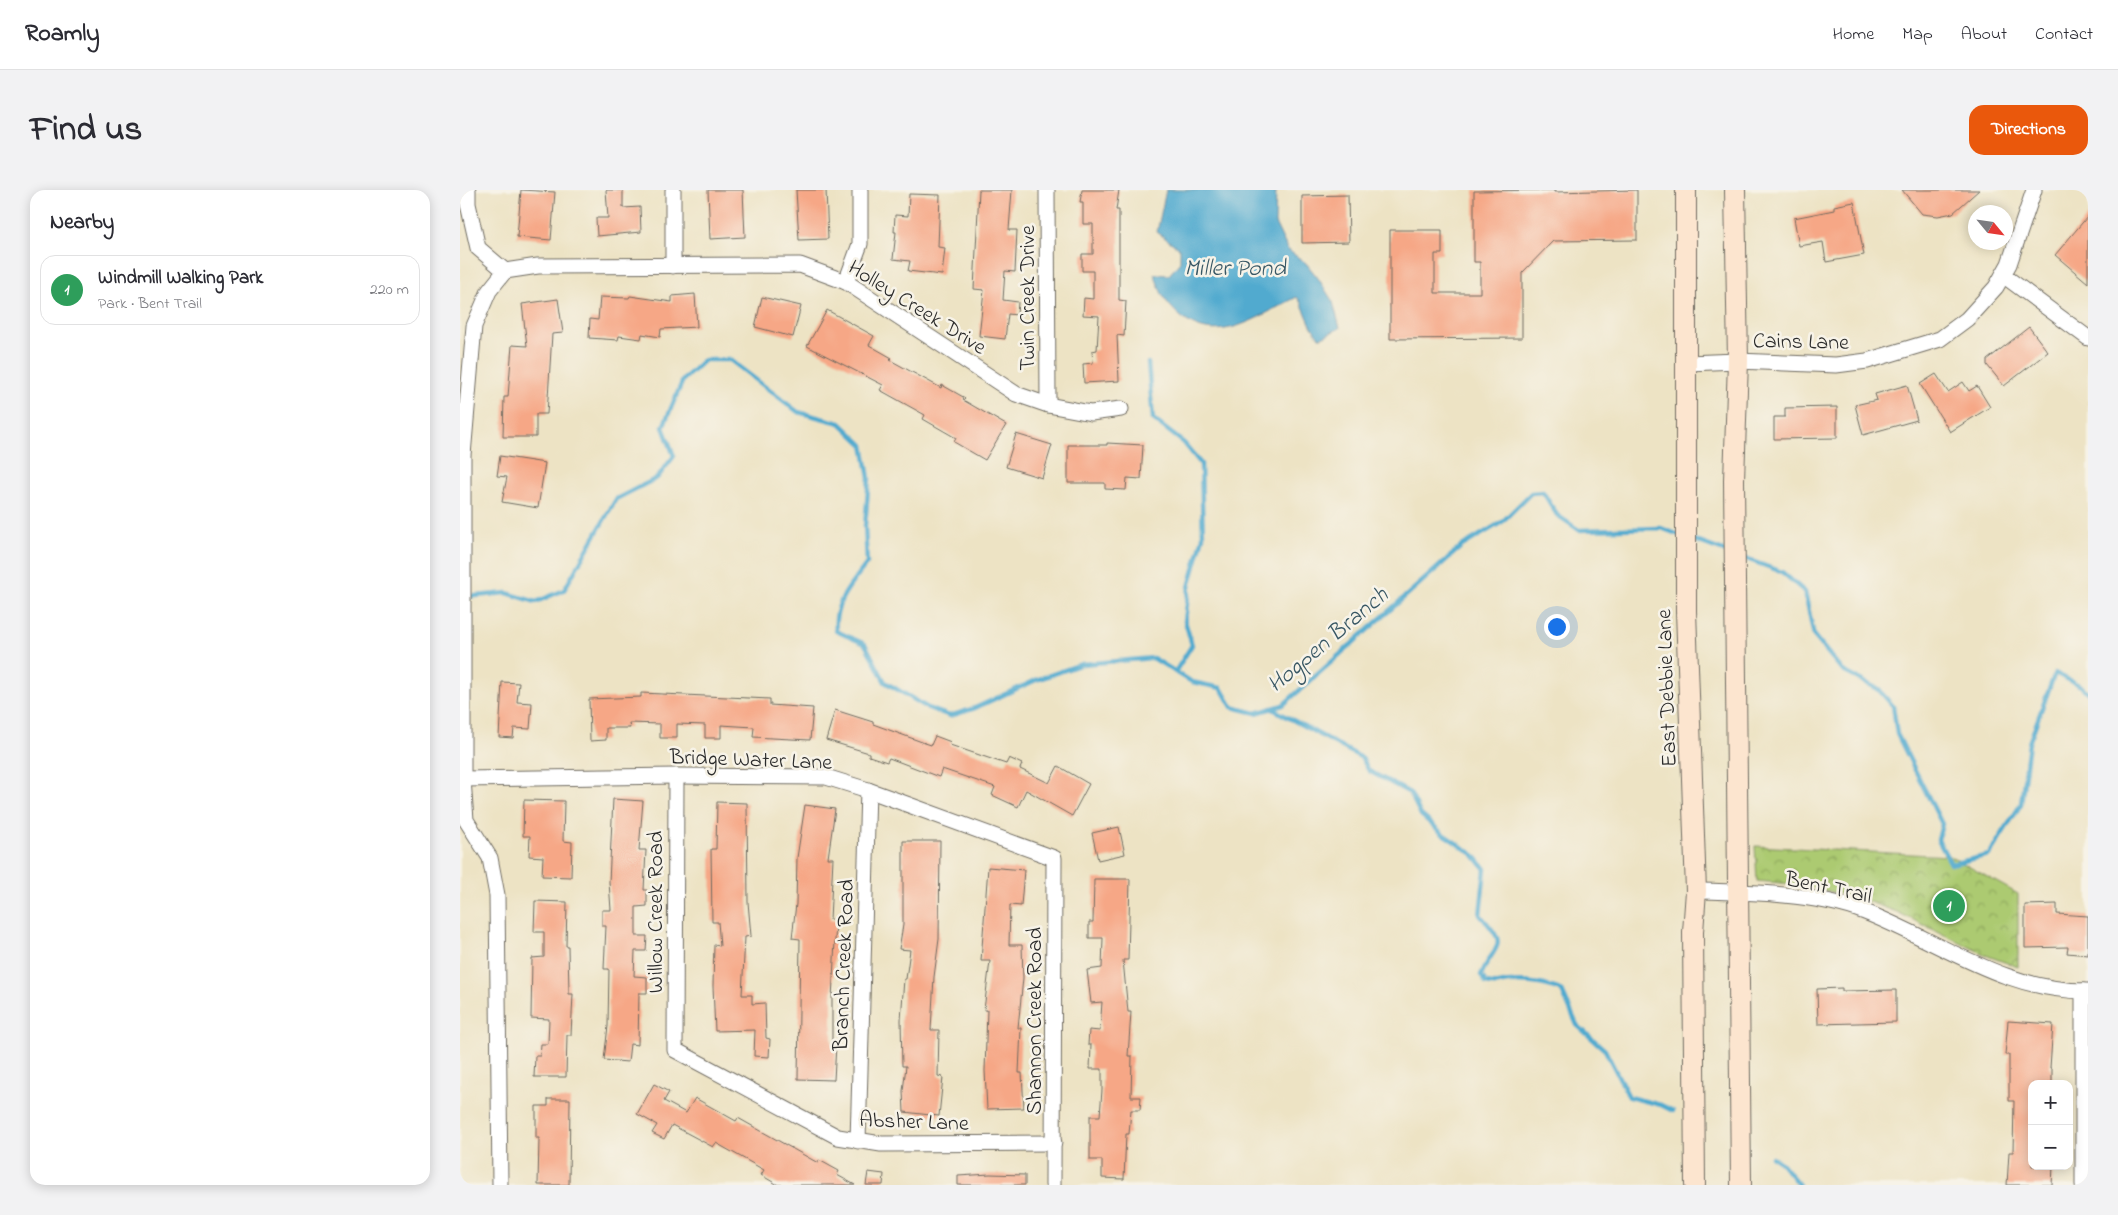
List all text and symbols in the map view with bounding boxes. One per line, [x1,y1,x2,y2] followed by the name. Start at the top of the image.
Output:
[25,17,100,52] text: Roamly
[1833,22,1874,48] text: Home
[1902,22,1933,48] text: Map
[1961,22,2007,48] text: About
[2035,22,2093,48] text: Contact
[30,105,142,156] text: Find us
[1969,105,2088,155] button: Directions
[1968,205,2013,250] north arrow
[50,208,114,238] text: Nearby
[1013,225,1045,371] street label: Twin Creek Drive
[1184,252,1287,287] water label: Miller Pond
[840,253,992,365] street label: Holley Creek Drive
[98,265,263,292] text: Windmill Walking Park
[64,278,70,302] text: 1
[370,278,409,302] text: 220 m
[98,292,202,316] text: Park · Bent Trail
[1753,326,1849,360] street label: Cains Lane
[1260,579,1397,702] water label: Hogpen Branch
[1649,608,1687,767] street label: East Debbie Lane
[1544,614,1570,640] your location
[668,742,833,781] street label: Bridge Water Lane
[641,831,673,993] street label: Willow Creek Road
[1781,864,1874,914] street label: Bent Trail
[826,879,864,1052] street label: Branch Creek Road
[1933,887,1965,925] pin: 1
[1020,927,1052,1115] street label: Shannon Creek Road
[2028,1080,2073,1170] map controls
[2028,1080,2073,1125] button: +
[859,1105,969,1141] street label: Absher Lane
[2028,1125,2073,1170] button: −

